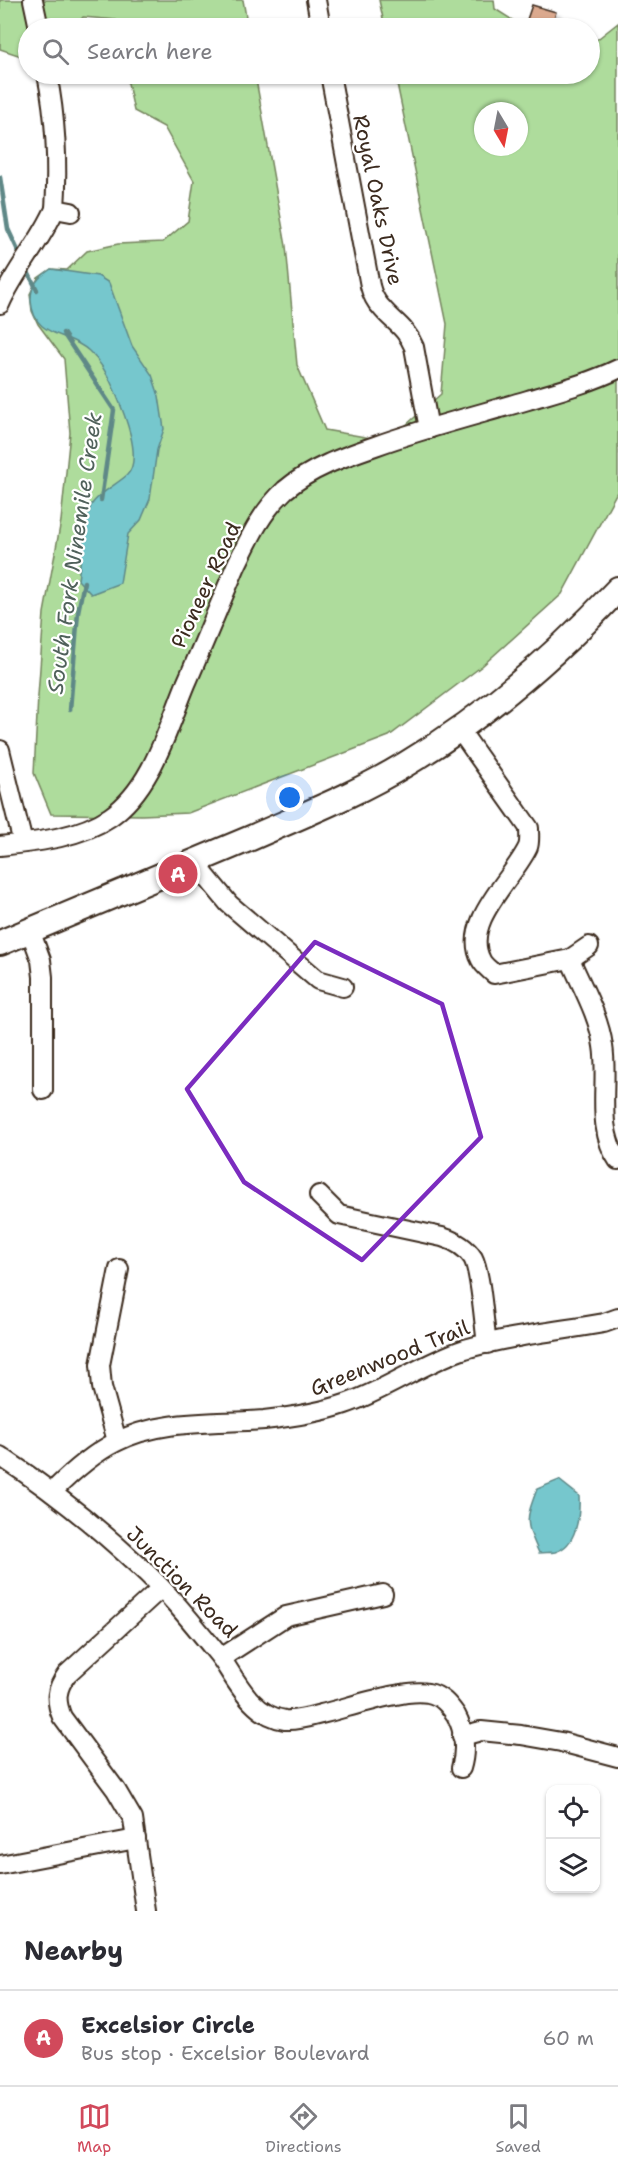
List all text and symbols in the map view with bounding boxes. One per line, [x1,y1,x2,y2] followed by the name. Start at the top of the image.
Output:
[18,18,600,84] search box
[39,35,72,68] icon: search
[87,37,213,66] text: Search here
[474,102,528,156] north arrow
[346,112,410,288] street label: Royal Oaks Drive
[40,410,109,696] water label: South Fork Ninemile Creek
[165,517,247,653] street label: Pioneer Road
[275,783,304,812] your location
[158,852,198,896] pin: A
[306,1313,474,1403] street label: Greenwood Trail
[120,1520,244,1644] street label: Junction Road
[546,1785,600,1893] map controls
[546,1785,600,1839] button: locate
[546,1839,600,1893] button: layers
[24,1933,123,1968] text: Nearby
[81,2011,255,2040] text: Excelsior Circle
[36,2025,51,2051] text: A
[542,2025,594,2051] text: 60 m
[81,2040,370,2066] text: Bus stop · Excelsior Boulevard
[77,2100,111,2157] tab: Map
[265,2100,342,2157] tab: Directions
[496,2100,541,2157] tab: Saved

